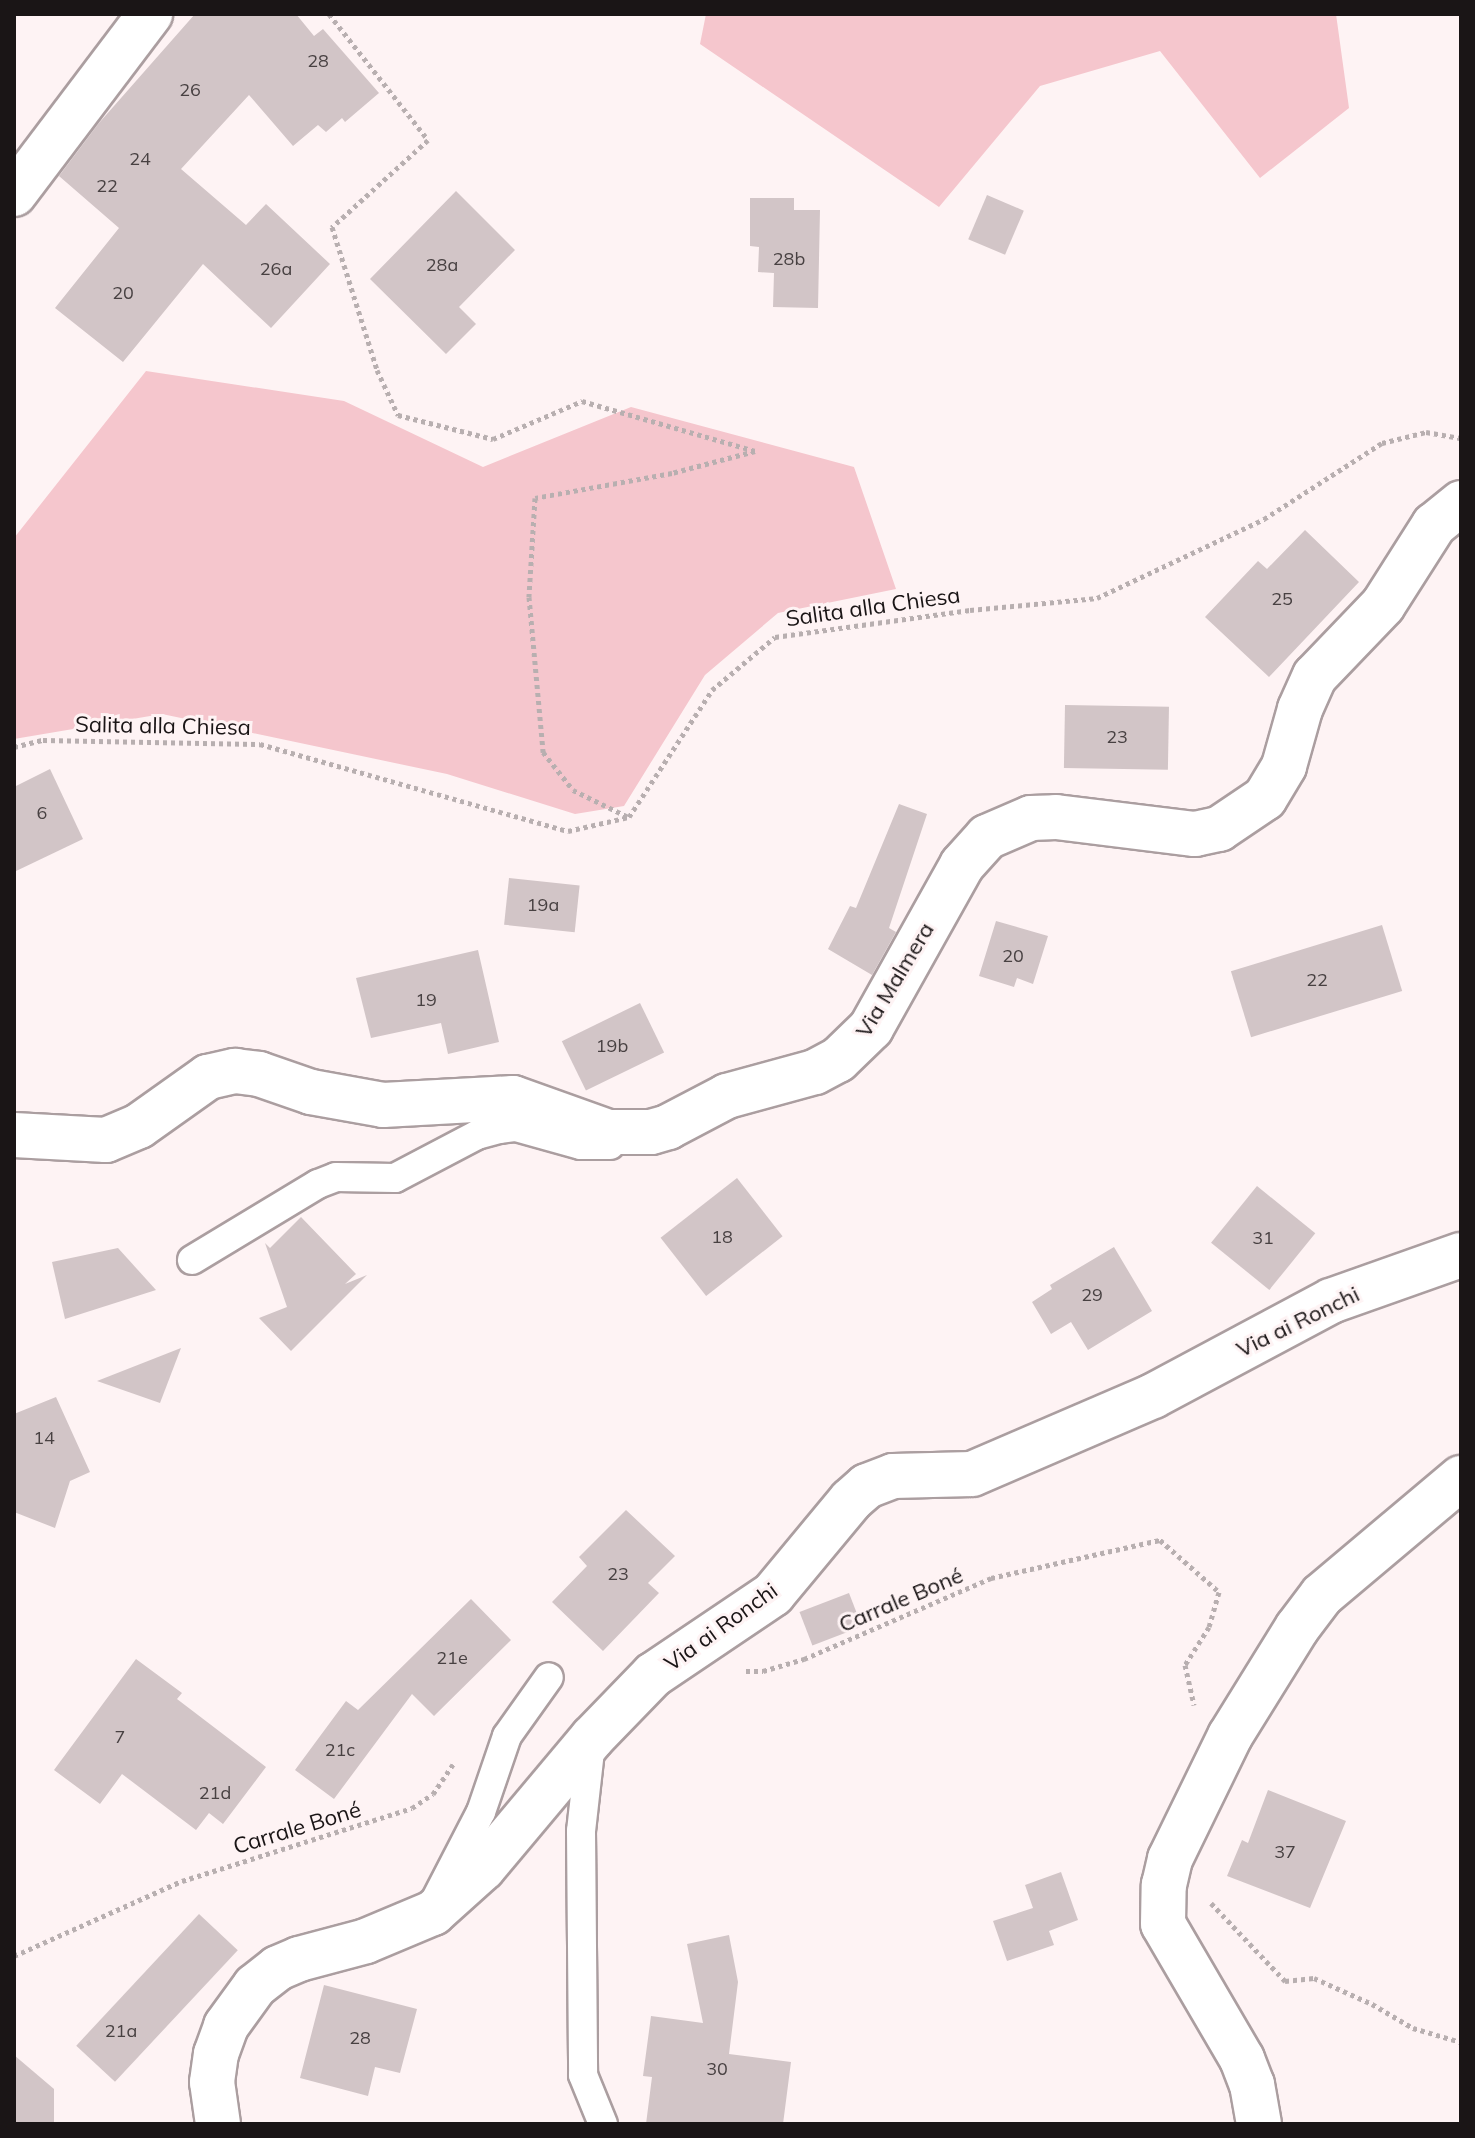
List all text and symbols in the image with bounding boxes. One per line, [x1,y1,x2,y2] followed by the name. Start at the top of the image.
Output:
[307,50,329,72] house number: 28
[179,79,201,101] house number: 26
[129,148,151,170] house number: 24
[96,175,118,197] house number: 22
[773,248,805,270] house number: 28b
[426,254,458,276] house number: 28a
[260,258,292,280] house number: 26a
[112,282,134,304] house number: 20
[784,582,962,632] street label: Salita alla Chiesa
[1271,588,1293,610] house number: 25
[75,711,251,741] street label: Salita alla Chiesa
[1106,726,1128,748] house number: 23
[37,802,47,824] house number: 6
[527,894,559,916] house number: 19a
[850,918,940,1042] street label: Via Malmera
[1002,945,1024,967] house number: 20
[1306,969,1328,991] house number: 22
[415,989,437,1011] house number: 19
[596,1035,628,1057] house number: 19b
[711,1226,733,1248] house number: 18
[1252,1227,1274,1249] house number: 31
[1232,1281,1364,1363] street label: Via ai Ronchi
[1081,1284,1103,1306] house number: 29
[33,1427,55,1449] house number: 14
[835,1562,967,1638] street label: Carrale Boné
[607,1563,629,1585] house number: 23
[659,1577,783,1677] street label: Via ai Ronchi
[436,1647,468,1669] house number: 21e
[115,1726,125,1748] house number: 7
[325,1739,355,1761] house number: 21c
[199,1782,231,1804] house number: 21d
[230,1796,364,1860] street label: Carrale Boné
[1274,1841,1296,1863] house number: 37
[105,2020,137,2042] house number: 21a
[349,2027,371,2049] house number: 28
[706,2058,728,2080] house number: 30

